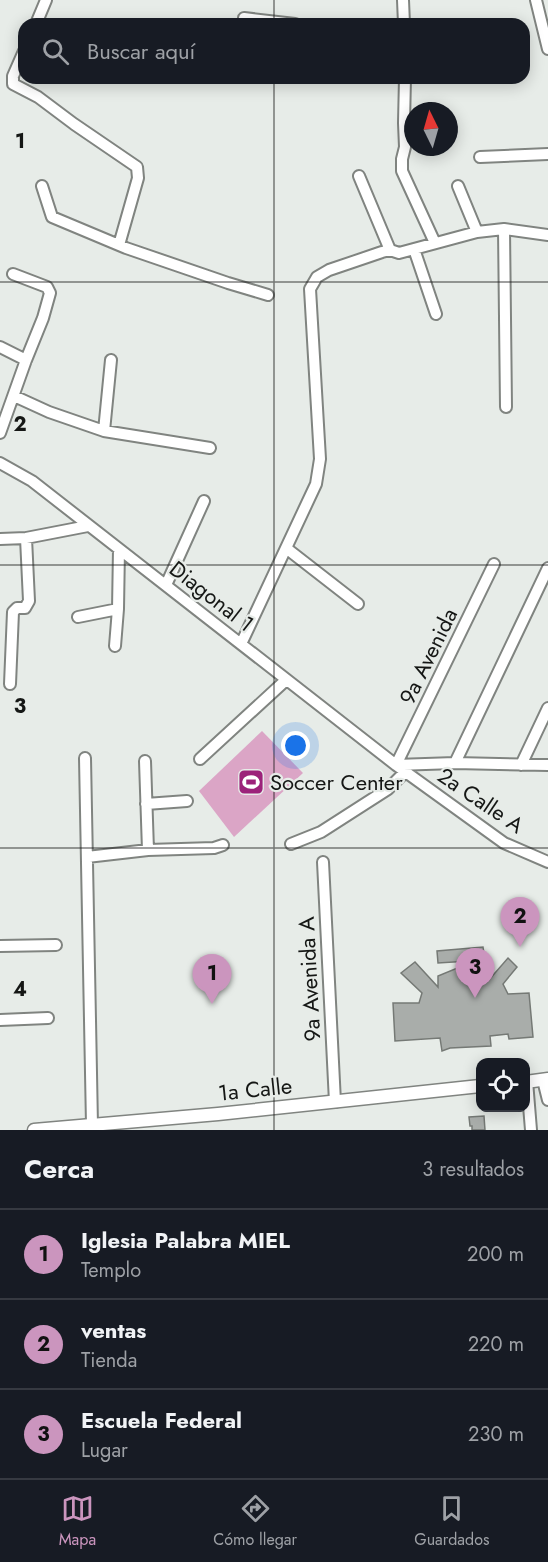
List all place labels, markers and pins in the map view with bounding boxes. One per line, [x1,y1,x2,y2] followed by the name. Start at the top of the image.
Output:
[270,766,403,798] place label: Soccer Center
[236,767,266,797] sports icon: Soccer Center
[500,898,540,947] pin: 2
[456,948,494,998] pin: 3
[192,954,232,1004] pin: 1

